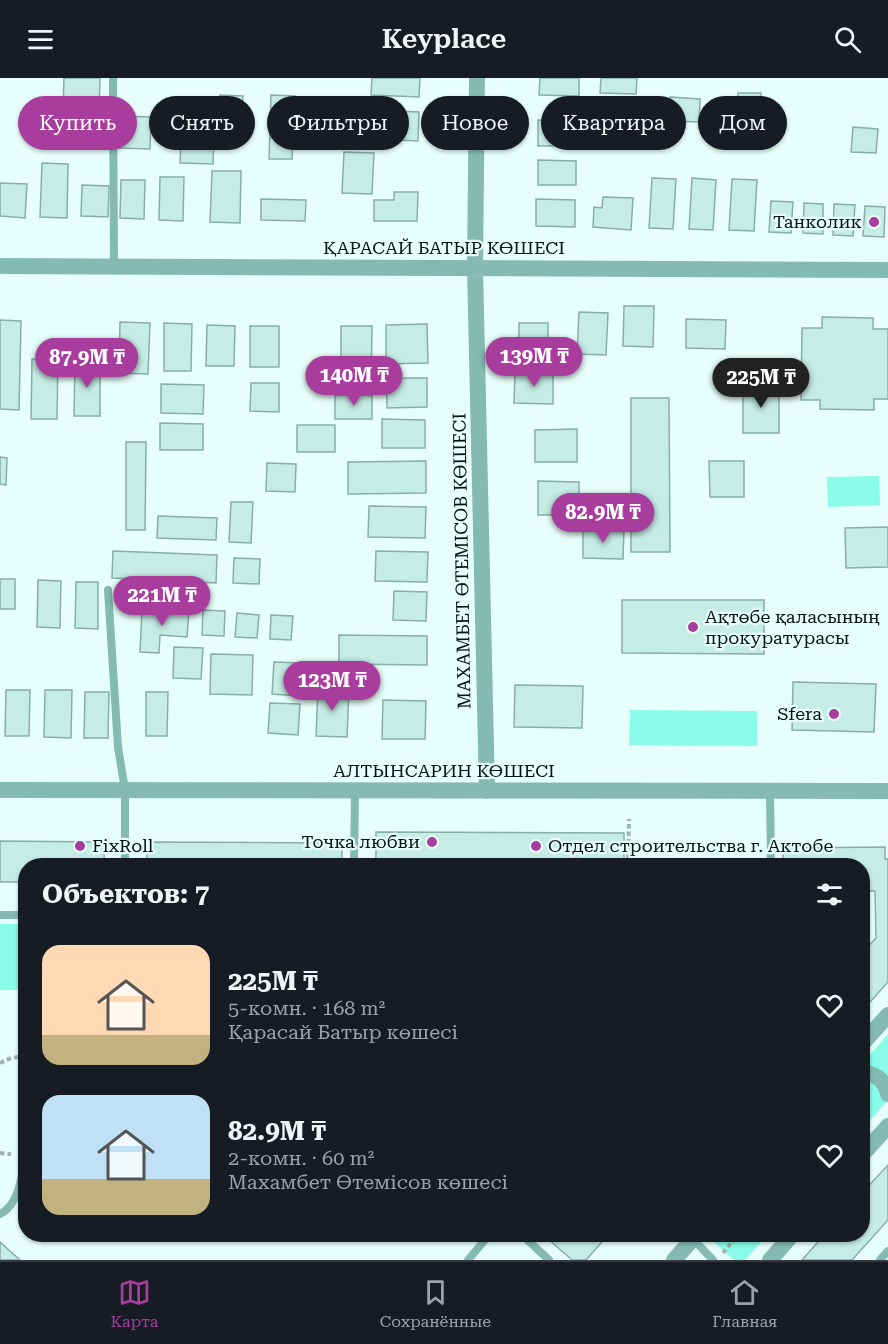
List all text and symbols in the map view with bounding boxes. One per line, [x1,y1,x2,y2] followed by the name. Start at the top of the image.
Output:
[24,23,57,56] icon: menu
[382,23,506,55] text: Keyplace
[831,23,864,56] icon: search
[18,96,137,150] chip: Купить
[149,96,255,150] chip: Снять
[267,96,409,150] chip: Фильтры
[421,96,529,150] chip: Новое
[541,96,686,150] chip: Квартира
[698,96,787,150] chip: Дом
[773,211,862,232] place label: Танколик
[867,215,881,229] marker: Танколик
[323,237,565,258] street label: ҚАРАСАЙ БАТЫР КӨШЕСІ
[485,337,583,388] pin: 139M ₸
[32,338,142,389] pin: 87.9M ₸
[499,344,569,368] text: 139M ₸
[49,345,125,369] text: 87.9M ₸
[305,356,403,407] pin: 140M ₸
[712,358,810,409] pin: 225M ₸
[319,363,389,387] text: 140M ₸
[726,365,796,389] text: 225M ₸
[448,413,475,709] street label: МАХАМБЕТ ӨТЕМІСОВ КӨШЕСІ
[548,493,658,544] pin: 82.9M ₸
[565,500,641,524] text: 82.9M ₸
[113,576,211,627] pin: 221M ₸
[127,583,197,607] text: 221M ₸
[705,606,880,648] place label: Ақтөбе қаласының прокуратурасы
[686,620,700,634] marker: Ақтөбе қаласының прокуратурасы
[283,661,381,712] pin: 123M ₸
[297,668,367,692] text: 123M ₸
[777,703,822,724] place label: Sfera
[827,707,841,721] marker: Sfera
[333,760,555,781] street label: АЛТЫНСАРИН КӨШЕСІ
[302,831,420,852] place label: Точка любви
[92,835,154,856] place label: FixRoll
[425,835,439,849] marker: Точка любви
[548,835,833,856] place label: Отдел строительства г. Актобе
[73,839,87,853] marker: FixRoll
[529,839,543,853] marker: Отдел строительства г. Актобе
[813,878,846,911] icon: filters
[42,879,209,909] text: Объектов: 7
[228,966,318,996] text: 225M ₸
[90,969,162,1041] icon: home
[813,989,846,1022] icon: heart
[228,996,385,1020] text: 5-комн. · 168 m²
[228,1020,458,1044] text: Қарасай Батыр көшесі
[228,1116,326,1146] text: 82.9M ₸
[90,1119,162,1191] icon: home
[813,1139,846,1172] icon: heart
[228,1146,374,1170] text: 2-комн. · 60 m²
[228,1170,508,1194] text: Махамбет Өтемісов көшесі
[111,1276,159,1331] tab: Карта
[380,1276,491,1331] tab: Сохранённые
[712,1276,777,1331] tab: Главная

